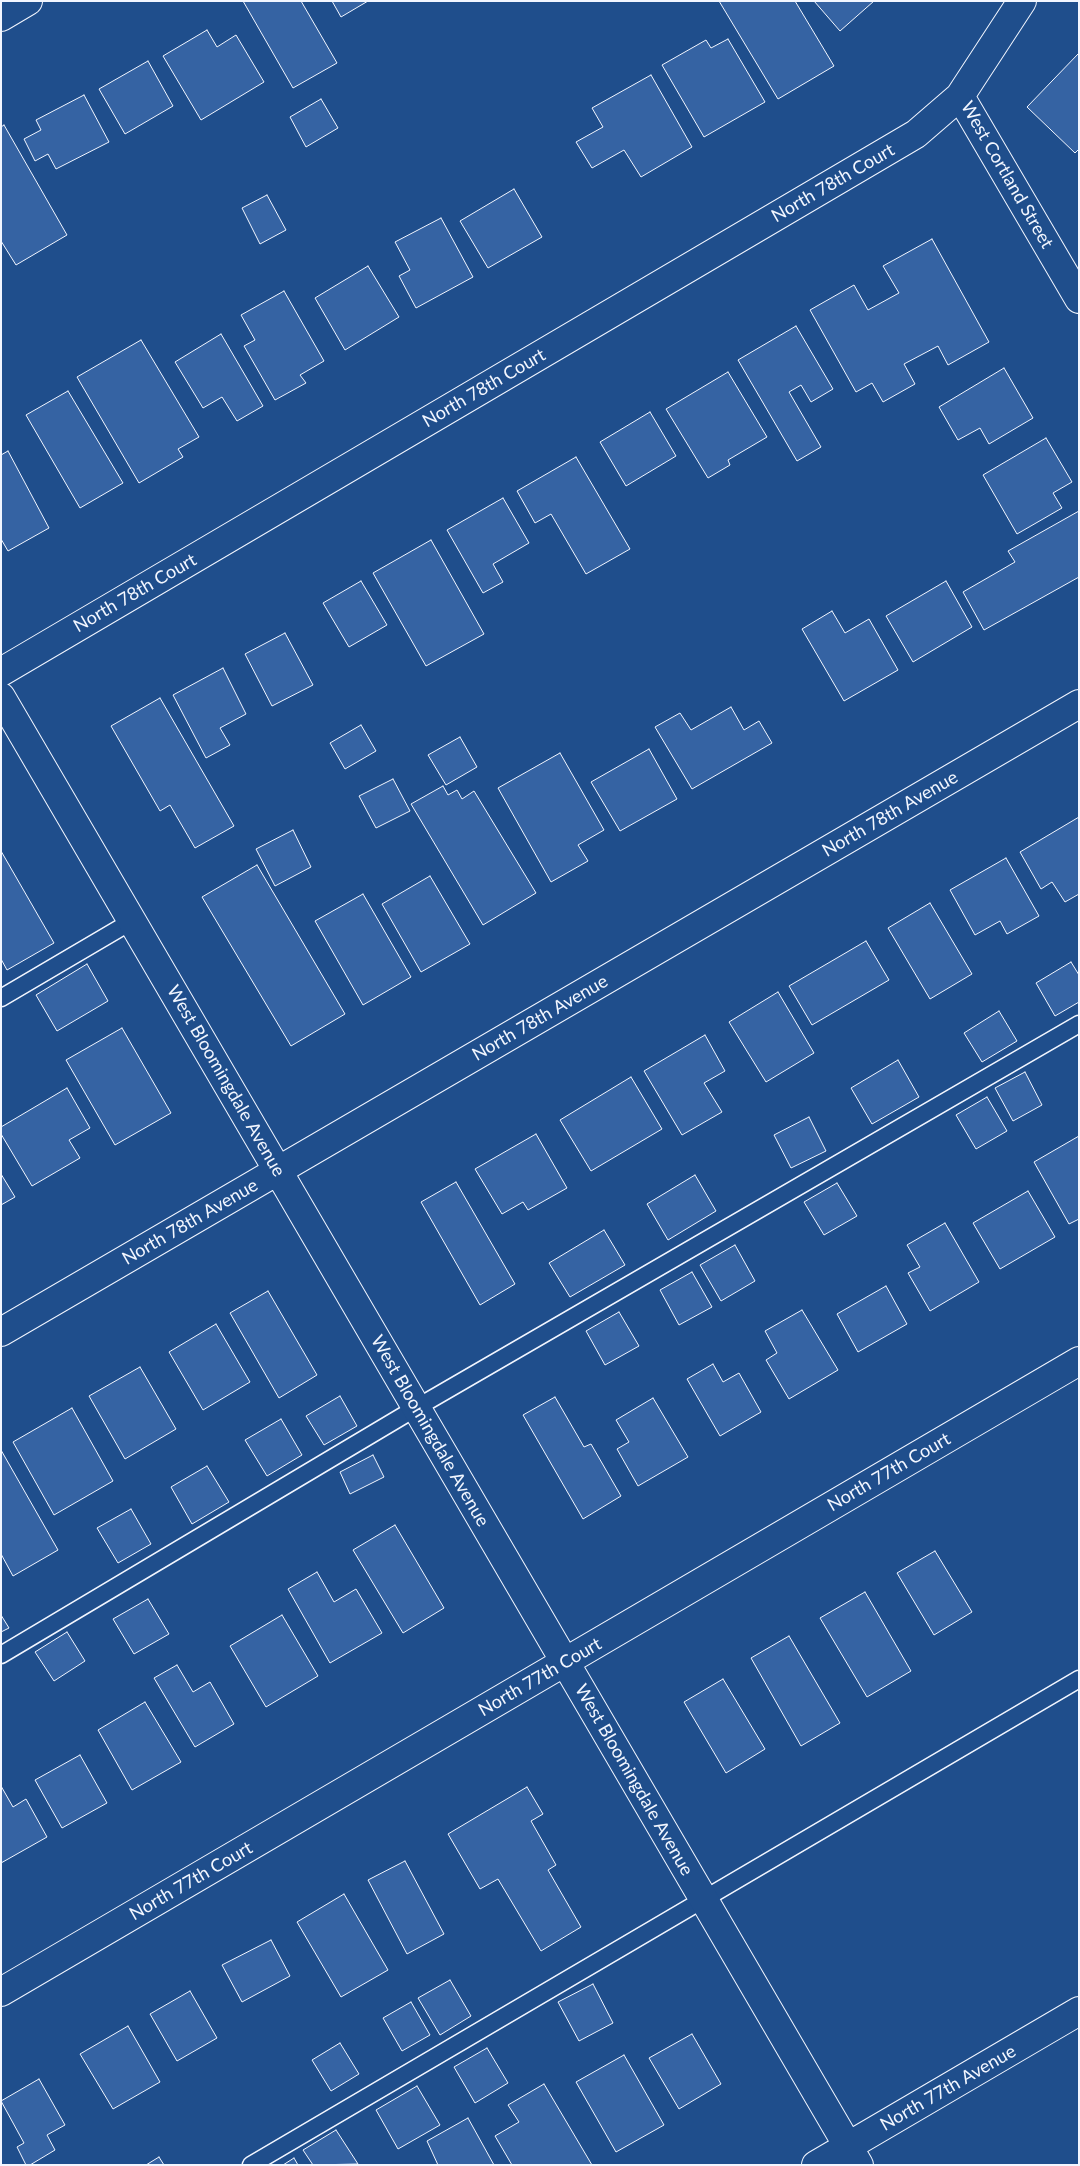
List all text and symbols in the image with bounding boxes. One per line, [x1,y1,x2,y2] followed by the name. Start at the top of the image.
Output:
[956,98,1058,252] street label: West Cortland Street
[768,139,898,227] street label: North 78th Court
[419,344,549,432] street label: North 78th Court
[70,549,200,637] street label: North 78th Court
[818,766,962,862] street label: North 78th Avenue
[468,970,612,1066] street label: North 78th Avenue
[162,981,290,1181] street label: West Bloomingdale Avenue
[118,1174,262,1270] street label: North 78th Avenue
[366,1331,494,1531] street label: West Bloomingdale Avenue
[824,1428,954,1516] street label: North 77th Court
[475,1633,605,1721] street label: North 77th Court
[570,1680,698,1880] street label: West Bloomingdale Avenue
[126,1837,256,1925] street label: North 77th Court
[876,2040,1020,2136] street label: North 77th Avenue

